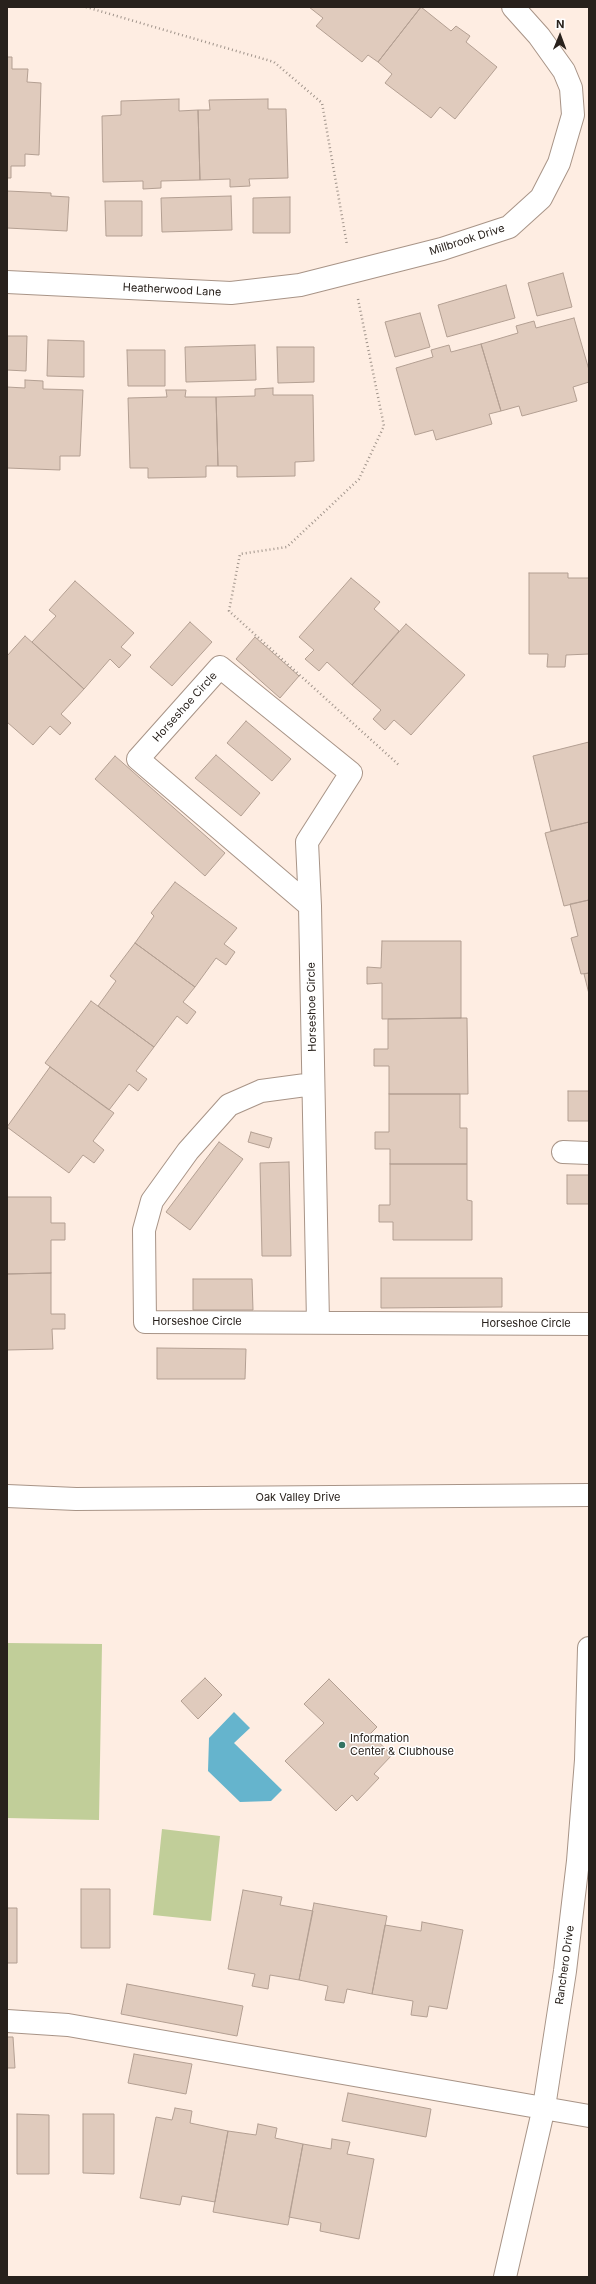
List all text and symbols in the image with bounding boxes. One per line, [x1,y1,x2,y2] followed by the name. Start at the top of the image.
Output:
[540,16,580,56] north arrow
[556,17,565,31] text: N
[428,222,506,258] street label: Millbrook Drive
[122,281,222,299] street label: Heatherwood Lane
[150,669,220,745] street label: Horseshoe Circle
[305,962,319,1052] street label: Horseshoe Circle
[152,1315,242,1329] street label: Horseshoe Circle
[481,1317,571,1331] street label: Horseshoe Circle
[255,1491,341,1505] street label: Oak Valley Drive
[350,1732,454,1758] place label: Information Center & Clubhouse
[337,1740,347,1750] marker: Information Center & Clubhouse
[553,1925,577,2005] street label: Ranchero Drive

